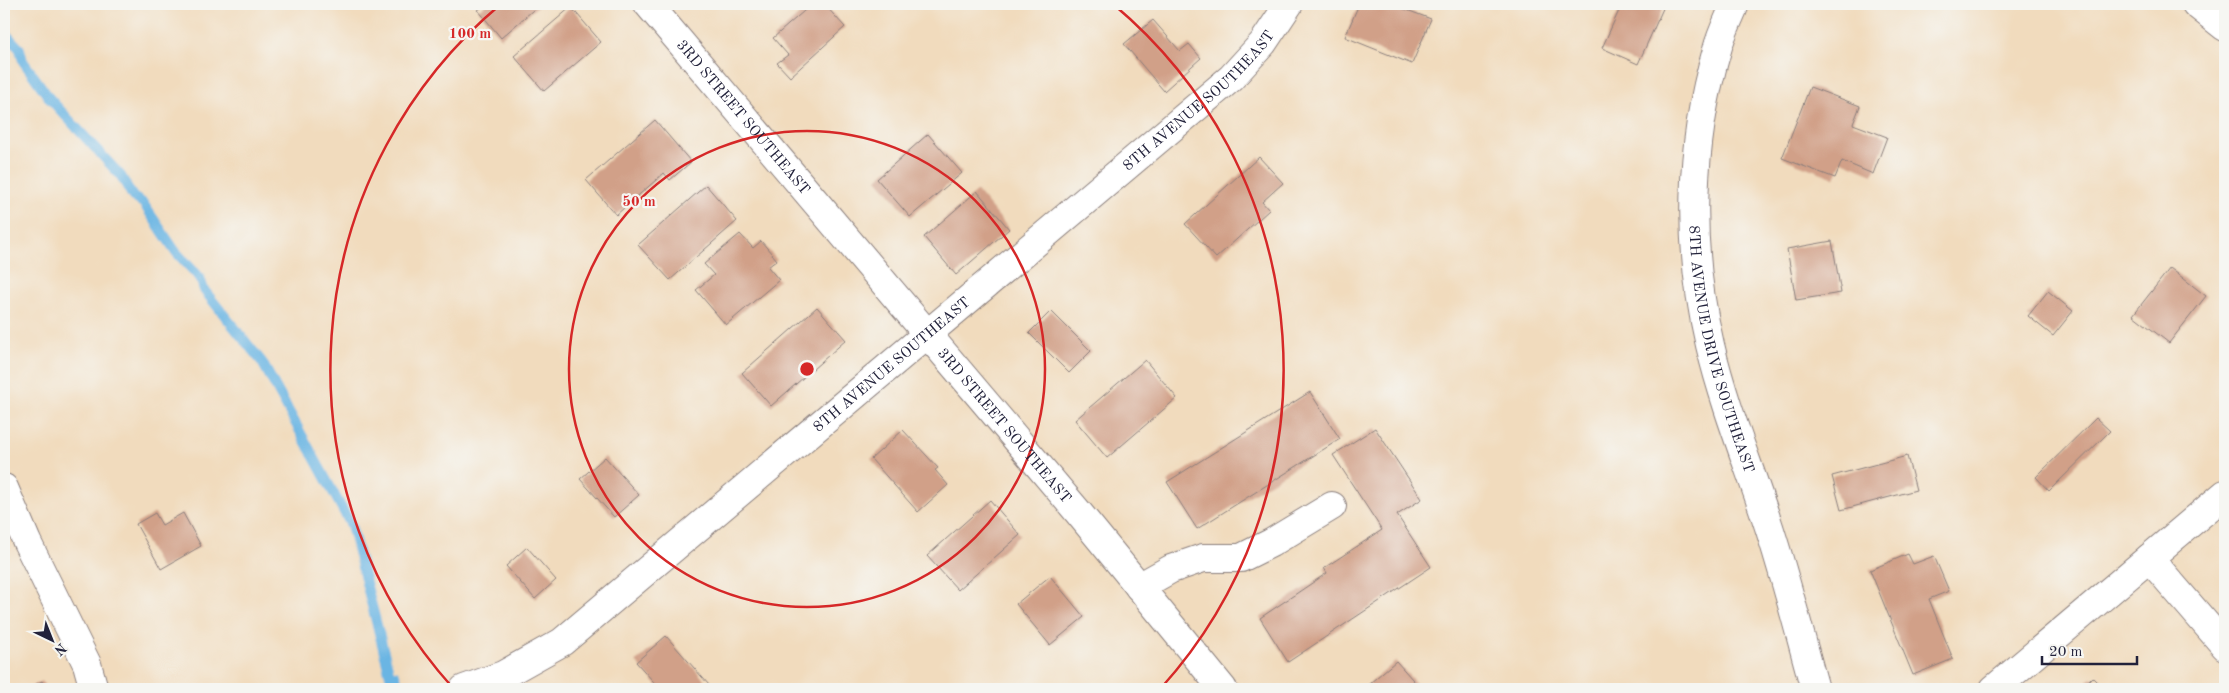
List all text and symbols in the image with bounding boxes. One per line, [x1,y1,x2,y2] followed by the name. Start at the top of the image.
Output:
[449,27,491,42] text: 100 m
[1121,29,1278,174] street label: 8TH AVENUE SOUTHEAST
[673,38,812,198] street label: 3RD STREET SOUTHEAST
[622,195,656,210] text: 50 m
[1685,225,1756,475] street label: 8TH AVENUE DRIVE SOUTHEAST
[811,295,974,435] street label: 8TH AVENUE SOUTHEAST
[934,346,1073,506] street label: 3RD STREET SOUTHEAST
[798,360,816,378] centre of rings
[28,616,78,666] north arrow
[2042,633,2136,665] scale bar
[51,640,69,658] text: N
[2049,645,2083,660] text: 20 m

